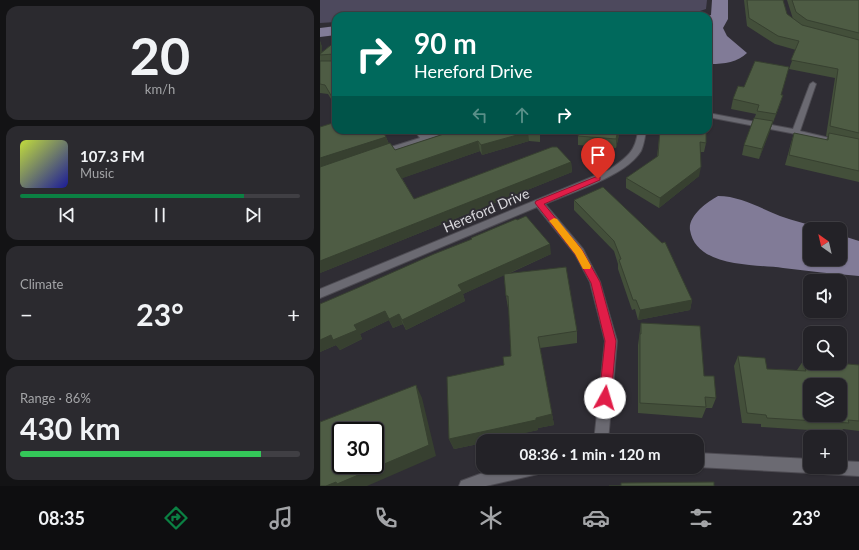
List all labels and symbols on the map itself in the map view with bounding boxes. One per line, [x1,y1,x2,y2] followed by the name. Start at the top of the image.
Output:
[581,138,615,179] pin
[440,184,532,236] street label: Hereford Drive
[803,222,847,266] north arrow
[584,377,626,419] position arrow
[332,422,384,474] speed limit sign: 30

